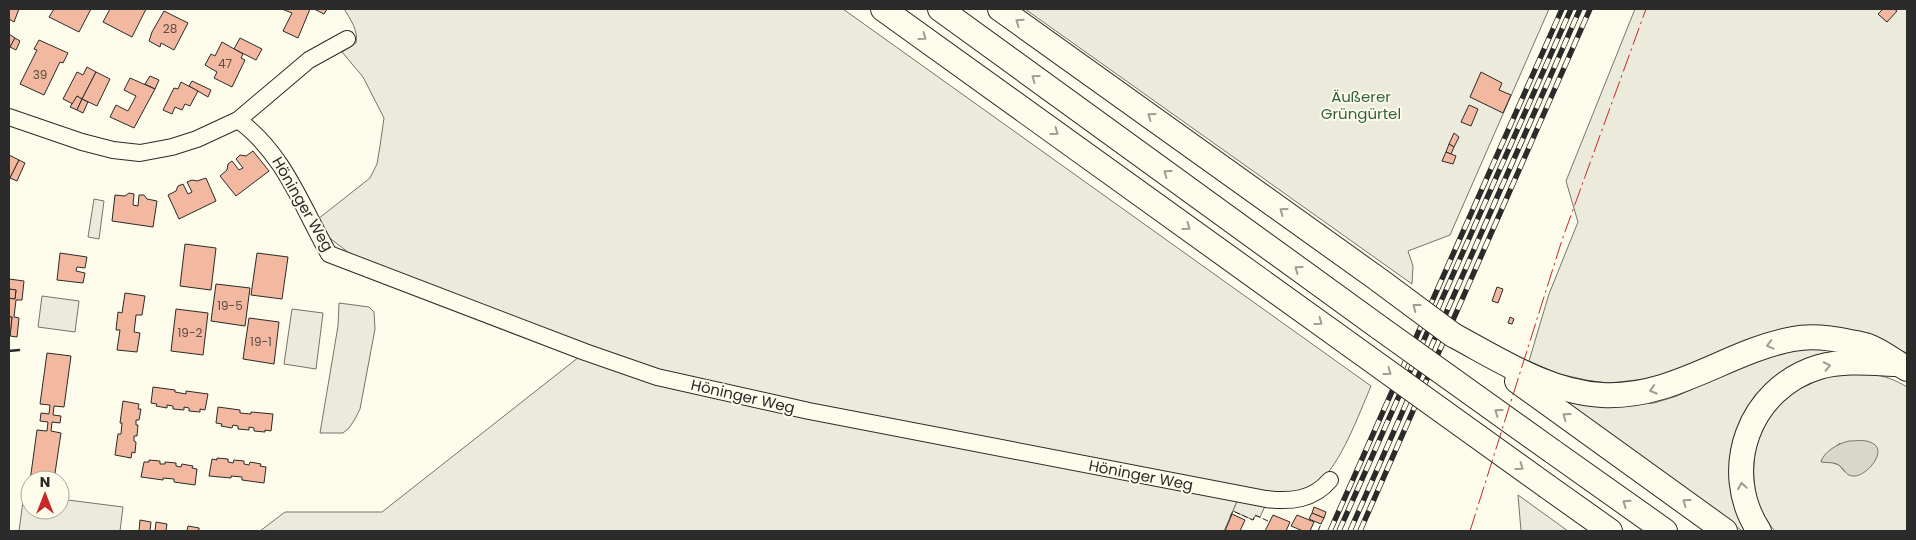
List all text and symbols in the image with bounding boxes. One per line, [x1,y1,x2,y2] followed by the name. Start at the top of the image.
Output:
[1015,19,1024,28] one-way arrow
[163,20,177,37] house number: 28
[917,31,927,40] one-way arrow
[218,55,232,72] house number: 47
[33,66,47,83] house number: 39
[1031,75,1041,84] one-way arrow
[1321,86,1401,124] park label: Äußerer Grüngürtel
[1147,113,1157,122] one-way arrow
[1049,126,1059,135] one-way arrow
[267,153,339,255] street label: Höninger Weg
[1163,170,1173,179] one-way arrow
[1279,208,1289,217] one-way arrow
[1181,221,1191,230] one-way arrow
[1294,266,1304,275] one-way arrow
[217,297,243,314] house number: 19-5
[1413,305,1422,313] one-way arrow
[1313,316,1323,325] one-way arrow
[178,324,203,341] house number: 19-2
[250,333,272,350] house number: 19-1
[1766,340,1774,350] one-way arrow
[1822,361,1831,372] one-way arrow
[1382,366,1392,375] one-way arrow
[689,374,797,418] street label: Höninger Weg
[1650,384,1658,394] one-way arrow
[1495,410,1504,418] one-way arrow
[1563,413,1572,422] one-way arrow
[1087,455,1195,495] street label: Höninger Weg
[1514,461,1524,470] one-way arrow
[20,470,70,520] north arrow
[40,472,50,492] text: N
[1738,482,1748,491] one-way arrow
[1622,500,1632,509] one-way arrow
[1683,500,1692,508] one-way arrow

